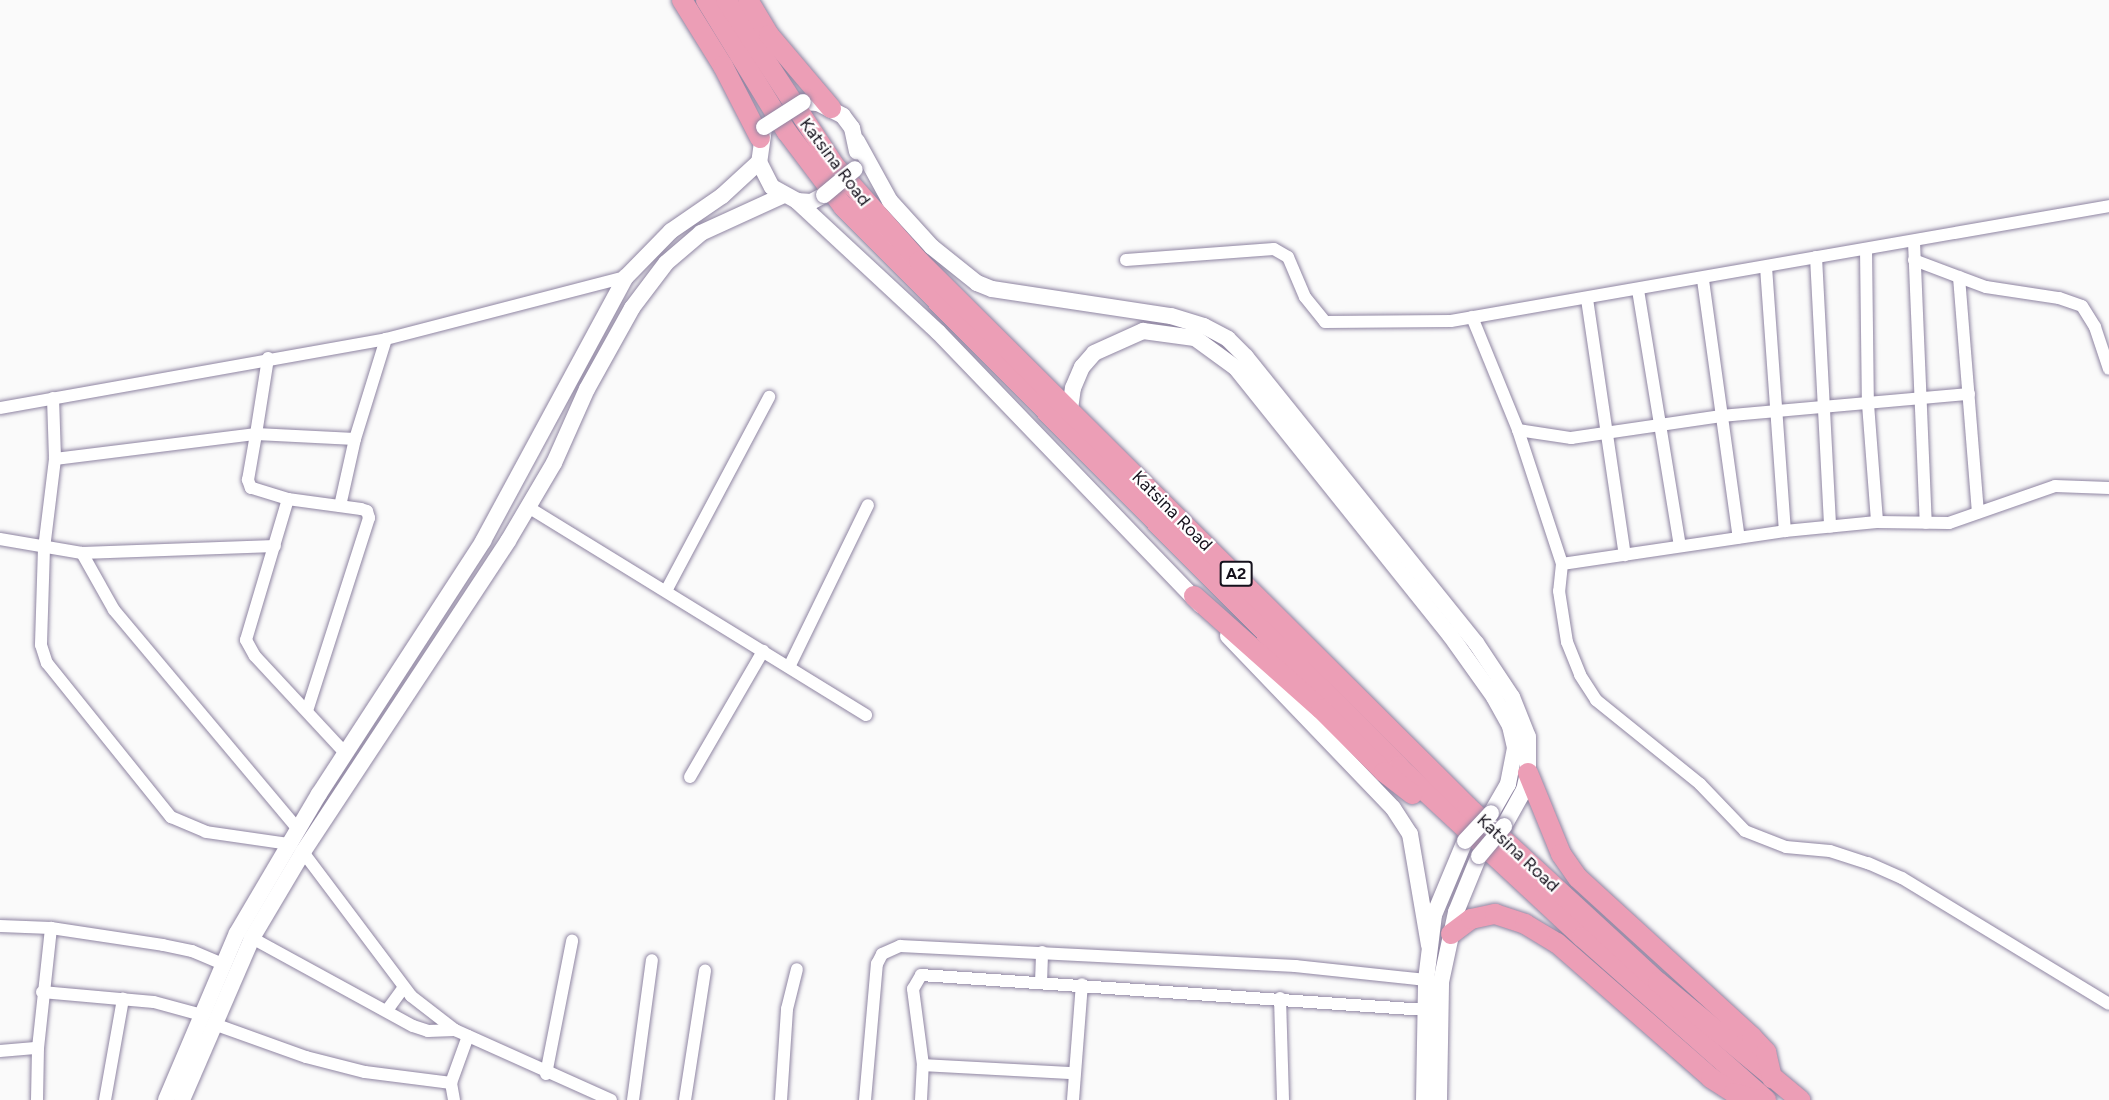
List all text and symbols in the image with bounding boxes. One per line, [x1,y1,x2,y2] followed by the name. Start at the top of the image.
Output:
[795,114,875,210] street label: Katsina Road
[1127,466,1217,556] street label: Katsina Road
[1220,561,1252,587] road number: A2
[1472,809,1564,897] street label: Katsina Road

